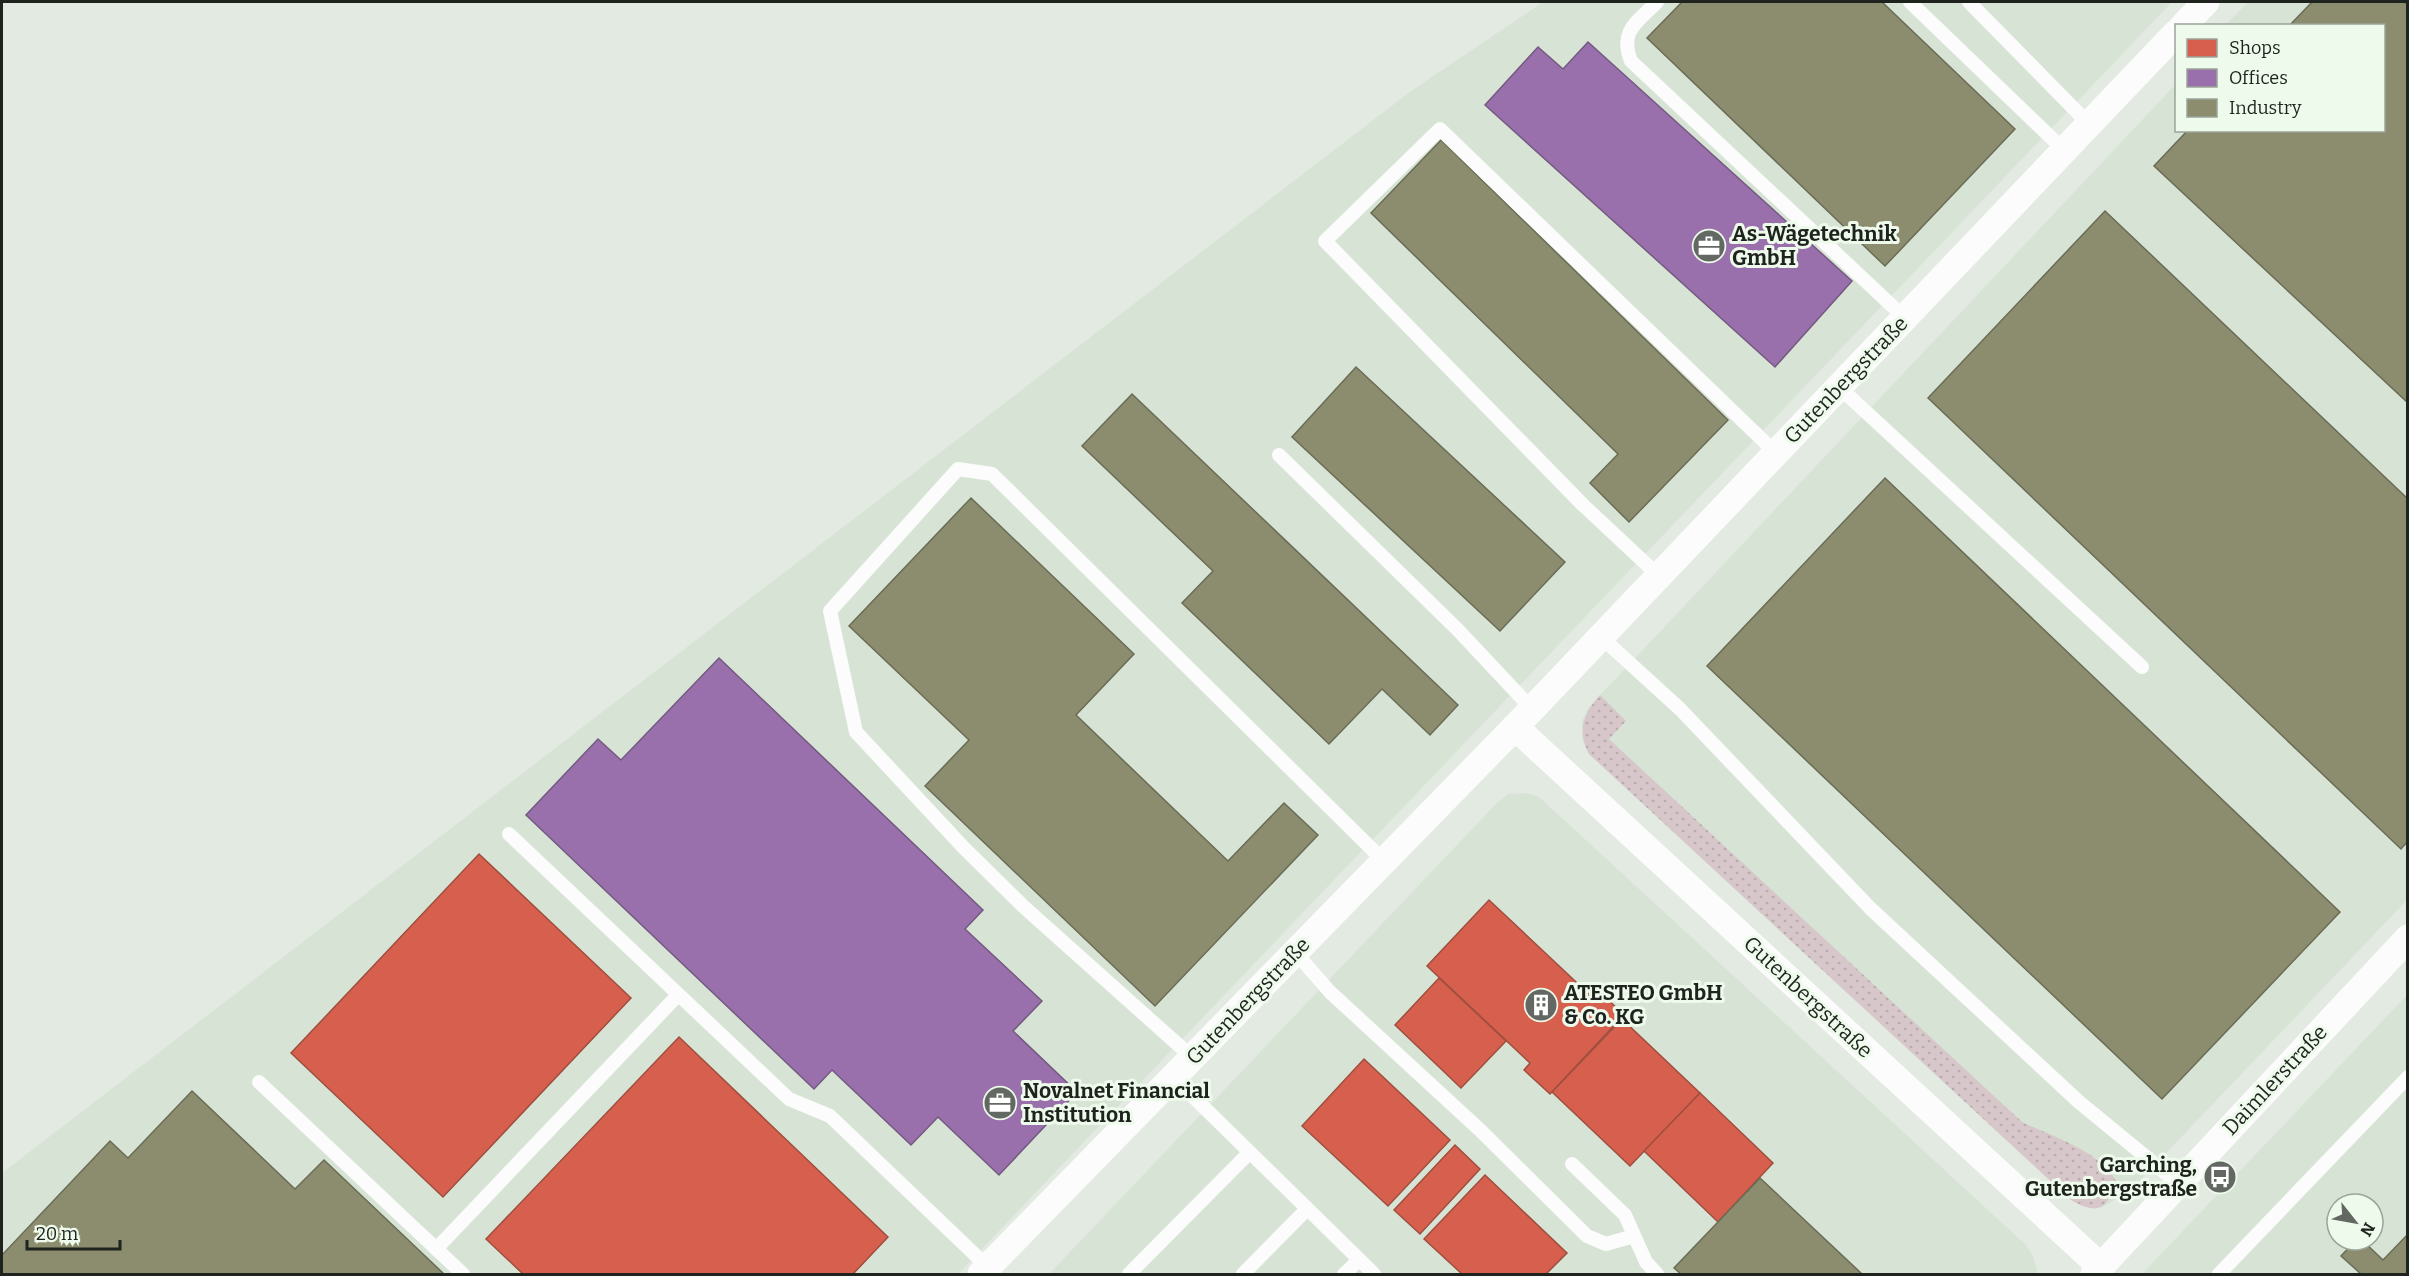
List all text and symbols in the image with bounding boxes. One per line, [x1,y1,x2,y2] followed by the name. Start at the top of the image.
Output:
[2175,24,2385,132] legend
[2229,37,2281,59] text: Shops
[2229,67,2288,89] text: Offices
[2229,97,2302,119] text: Industry
[1732,221,1897,271] place label: As-Wägetechnik GmbH
[1691,228,1727,264] office icon: As-Wägetechnik GmbH
[1779,311,1913,449] street label: Gutenbergstraße
[1738,931,1878,1063] street label: Gutenbergstraße
[1181,932,1315,1070] street label: Gutenbergstraße
[1564,980,1723,1030] place label: ATESTEO GmbH & Co. KG
[1523,987,1559,1023] building icon: ATESTEO GmbH & Co. KG
[2217,1019,2333,1141] street label: Daimlerstraße
[1023,1078,1210,1128] place label: Novalnet Financial Institution
[982,1085,1018,1121] office icon: Novalnet Financial Institution
[2025,1152,2197,1202] place label: Garching, Gutenbergstraße
[2202,1159,2238,1195] bus stop icon: Garching, Gutenbergstraße
[2325,1192,2385,1252] north arrow
[27,1213,120,1251] scale bar
[2356,1219,2379,1240] text: N
[36,1223,78,1245] text: 20 m

